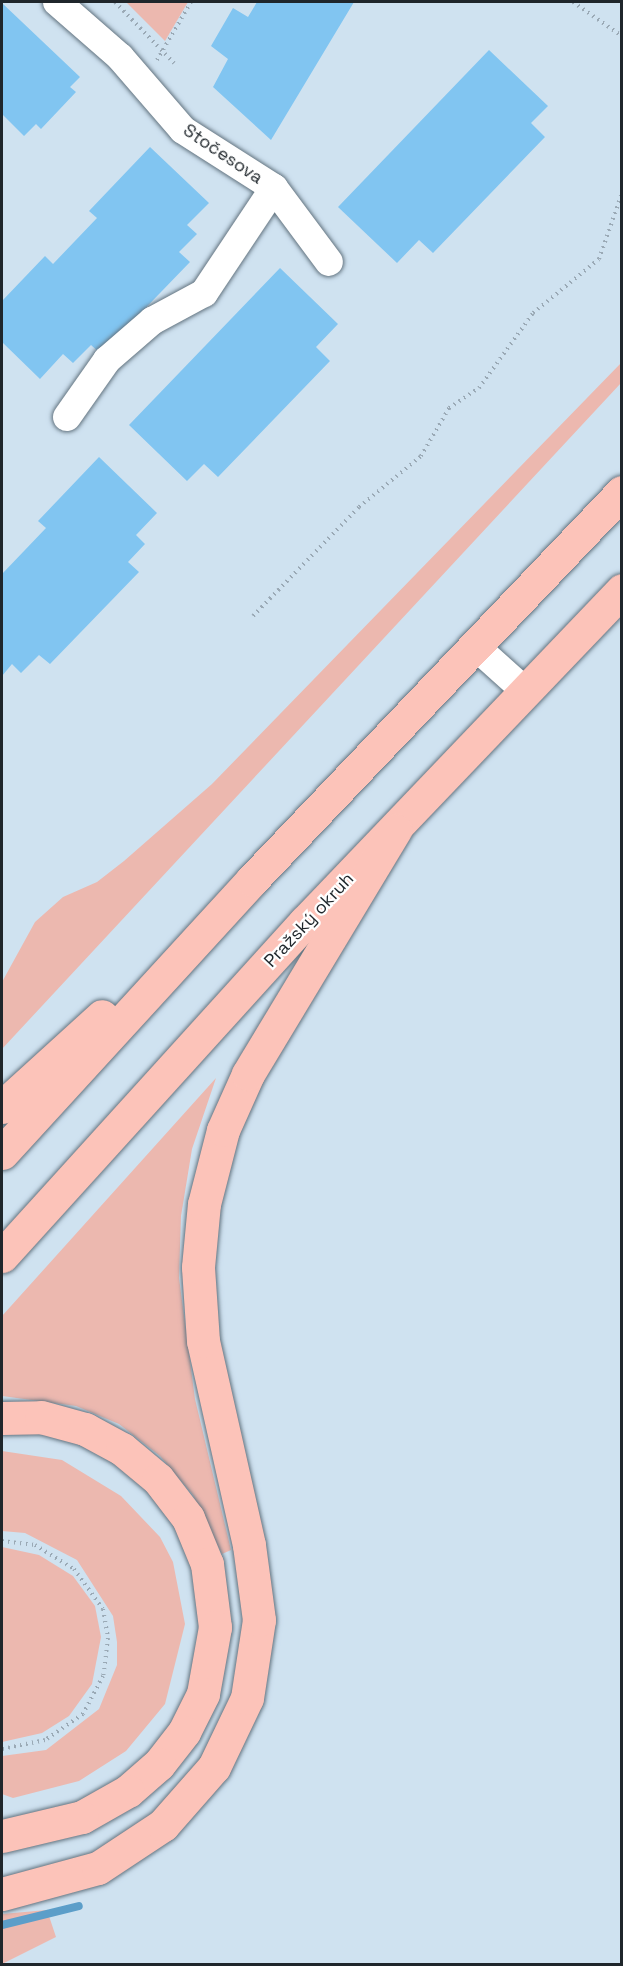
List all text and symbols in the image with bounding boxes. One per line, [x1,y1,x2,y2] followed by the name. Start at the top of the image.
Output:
[179,119,267,189] street label: Stočesova
[260,868,358,972] street label: Pražský okruh

